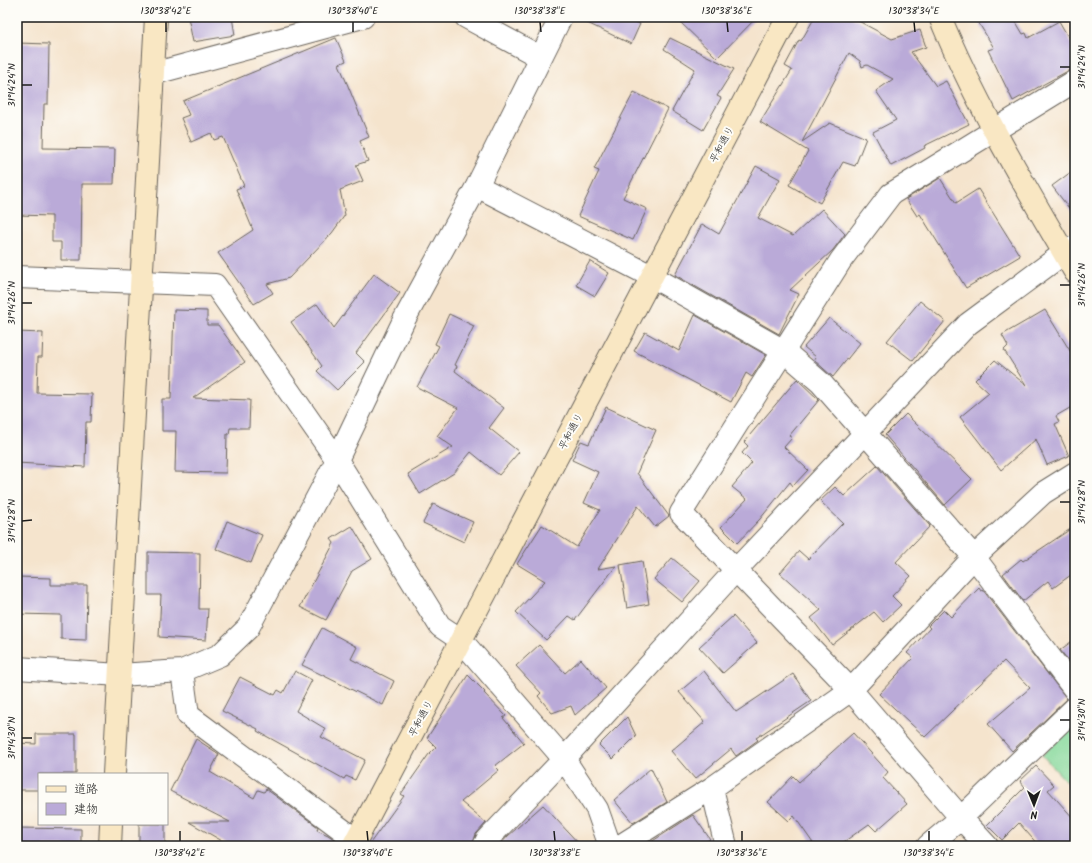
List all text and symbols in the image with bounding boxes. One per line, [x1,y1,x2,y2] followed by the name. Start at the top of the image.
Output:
[141,3,193,19] text: 130°38'42"E
[328,3,379,19] text: 130°38'40"E
[514,3,567,19] text: 130°38'38"E
[702,3,754,19] text: 130°38'36"E
[889,3,941,19] text: 130°38'34"E
[1074,45,1090,89] text: 31°14'24"N
[4,63,20,107] text: 31°14'24"N
[705,123,738,166] street label: 平和通り
[1074,263,1090,307] text: 31°14'26"N
[4,281,20,325] text: 31°14'26"N
[554,410,587,453] street label: 平和通り
[1074,480,1090,524] text: 31°14'28"N
[4,499,20,543] text: 31°14'28"N
[404,697,437,740] street label: 平和通り
[1074,698,1090,742] text: 31°14'30"N
[4,716,20,760] text: 31°14'30"N
[38,773,168,825] legend
[74,780,98,799] text: 道路
[1014,785,1054,825] north arrow
[74,800,98,819] text: 建物
[1030,805,1038,823] text: N
[155,845,207,861] text: 130°38'42"E
[343,845,394,861] text: 130°38'40"E
[529,845,582,861] text: 130°38'38"E
[717,845,769,861] text: 130°38'36"E
[904,845,956,861] text: 130°38'34"E

